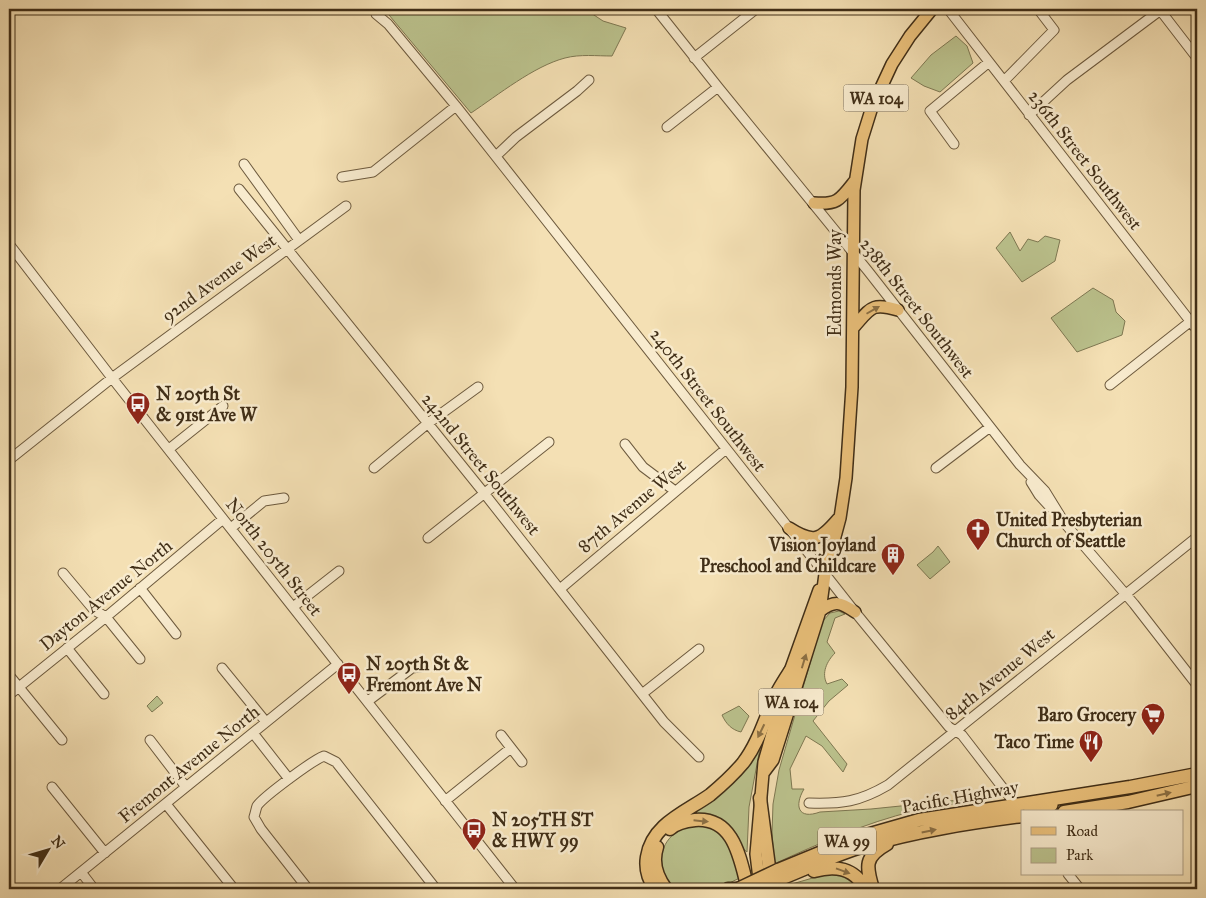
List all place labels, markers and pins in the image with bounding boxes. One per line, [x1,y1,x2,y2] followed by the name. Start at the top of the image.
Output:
[156,383,258,427] place label: N 205th St & 91st Ave W
[125,391,151,425] bus stop icon: N 205th St & 91st Ave W
[996,509,1142,552] place label: United Presbyterian Church of Seattle
[965,517,991,551] church icon: United Presbyterian Church of Seattle
[700,534,877,577] place label: Vision Joyland Preschool and Childcare
[880,542,906,576] building icon: Vision Joyland Preschool and Childcare
[366,653,483,696] place label: N 205th St & Fremont Ave N
[336,661,362,695] bus stop icon: N 205th St & Fremont Ave N
[1140,702,1166,736] supermarket icon: Baro Grocery
[1037,704,1138,727] place label: Baro Grocery
[1078,729,1104,763] restaurant icon: Taco Time
[994,731,1074,753] place label: Taco Time
[492,809,594,853] place label: N 205TH ST & HWY 99
[461,817,487,851] bus stop icon: N 205TH ST & HWY 99

